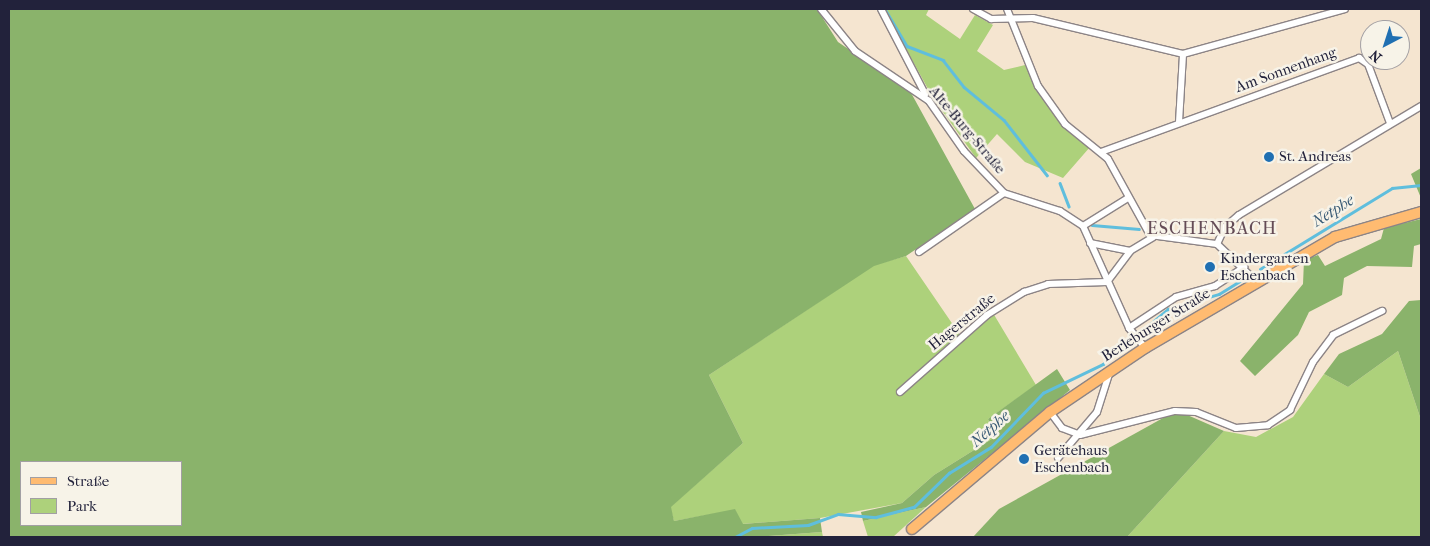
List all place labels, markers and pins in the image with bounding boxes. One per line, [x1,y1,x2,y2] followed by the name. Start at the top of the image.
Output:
[1279,148,1351,166] place label: St. Andreas
[1263,151,1275,163] marker: St. Andreas
[1220,249,1309,284] place label: Kindergarten Eschenbach
[1204,261,1216,273] marker: Kindergarten Eschenbach
[1034,441,1109,476] place label: Gerätehaus Eschenbach
[1018,453,1030,465] marker: Gerätehaus Eschenbach

